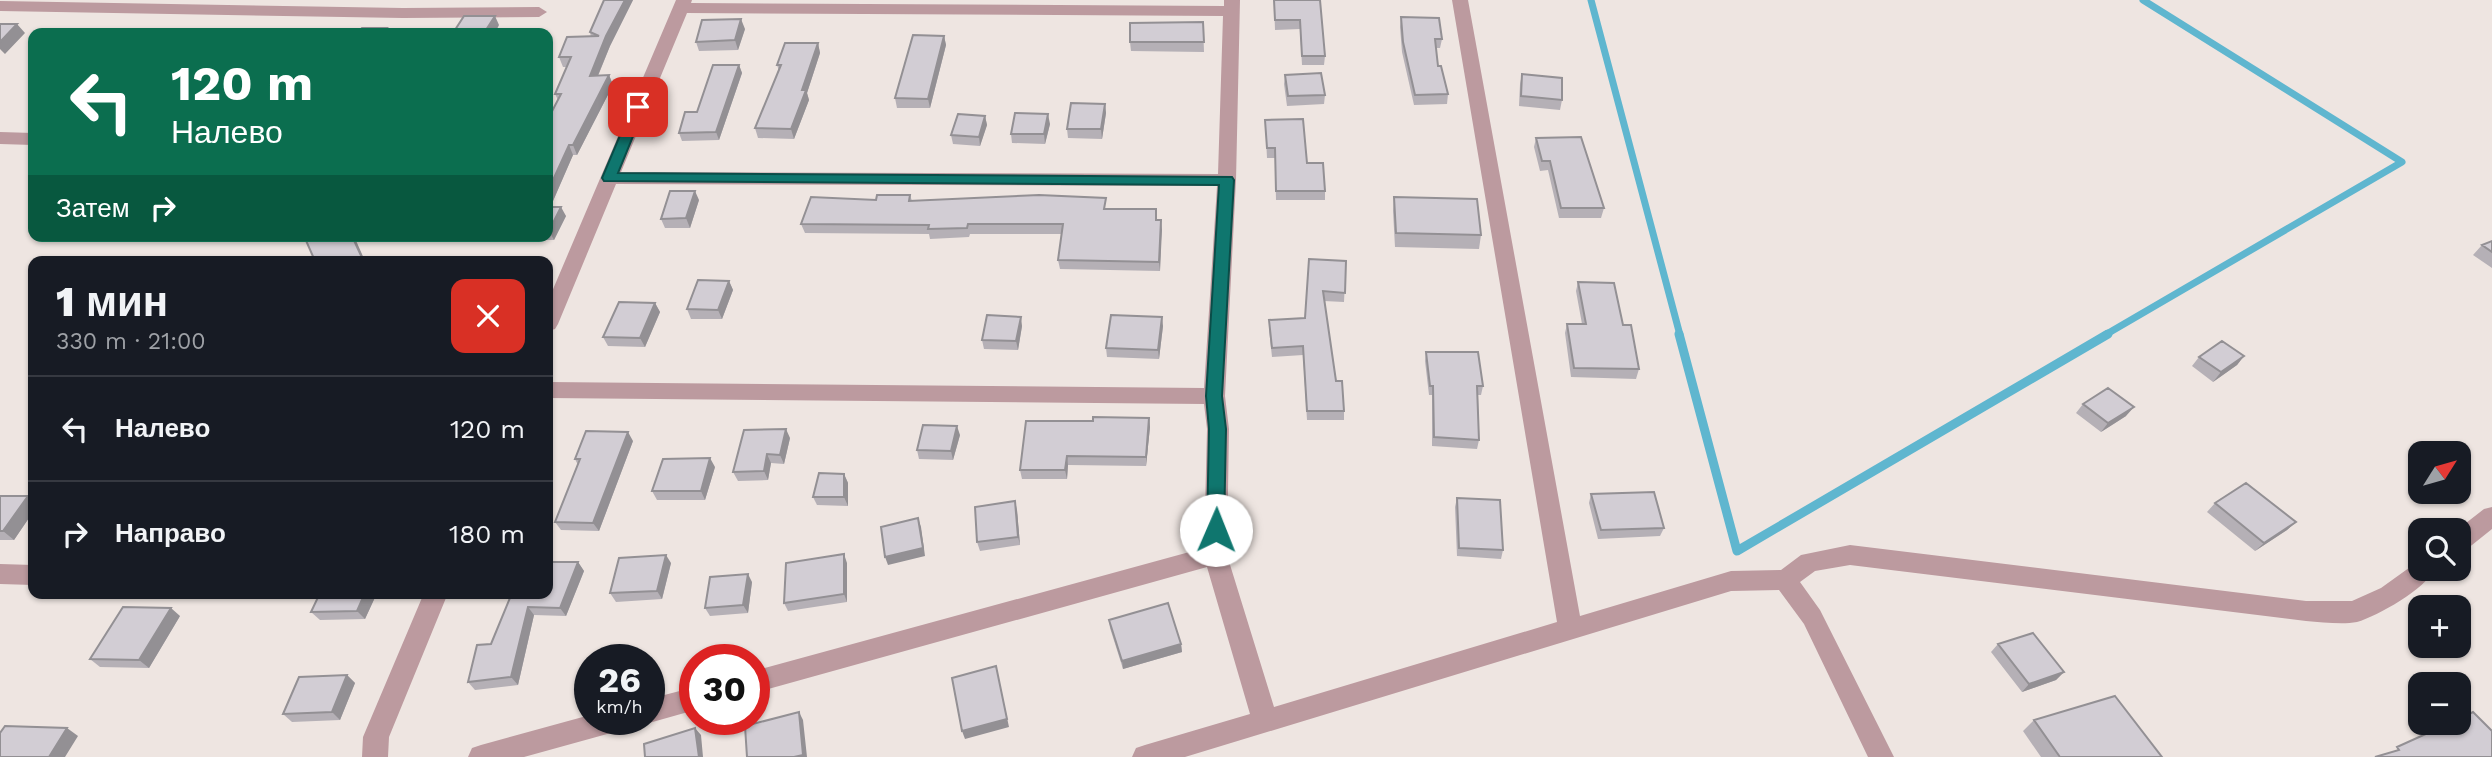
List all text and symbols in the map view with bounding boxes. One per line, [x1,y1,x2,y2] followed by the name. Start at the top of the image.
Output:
[171,54,313,112] text: 120 m
[56,56,147,147] icon: left
[608,77,668,137] pin
[619,88,657,126] icon: arrive
[171,113,283,151] text: Налево
[144,189,182,227] icon: right
[56,193,130,223] text: Затем
[56,277,168,326] text: 1 мин
[451,279,525,353] button: close
[56,328,206,355] text: 330 m · 21:00
[56,410,94,448] icon: left
[115,413,210,443] text: Налево
[450,414,525,444] text: 120 m
[2408,441,2471,504] north arrow
[2408,441,2471,735] map controls
[1179,493,1253,567] position arrow
[56,515,94,553] icon: right
[115,518,226,548] text: Направо
[2408,518,2471,581] button: search
[449,519,525,549] text: 180 m
[2408,595,2471,658] button: +
[679,644,770,735] speed limit sign: 30
[598,659,641,701] text: 26
[2408,672,2471,735] button: −
[596,696,643,717] text: km/h

